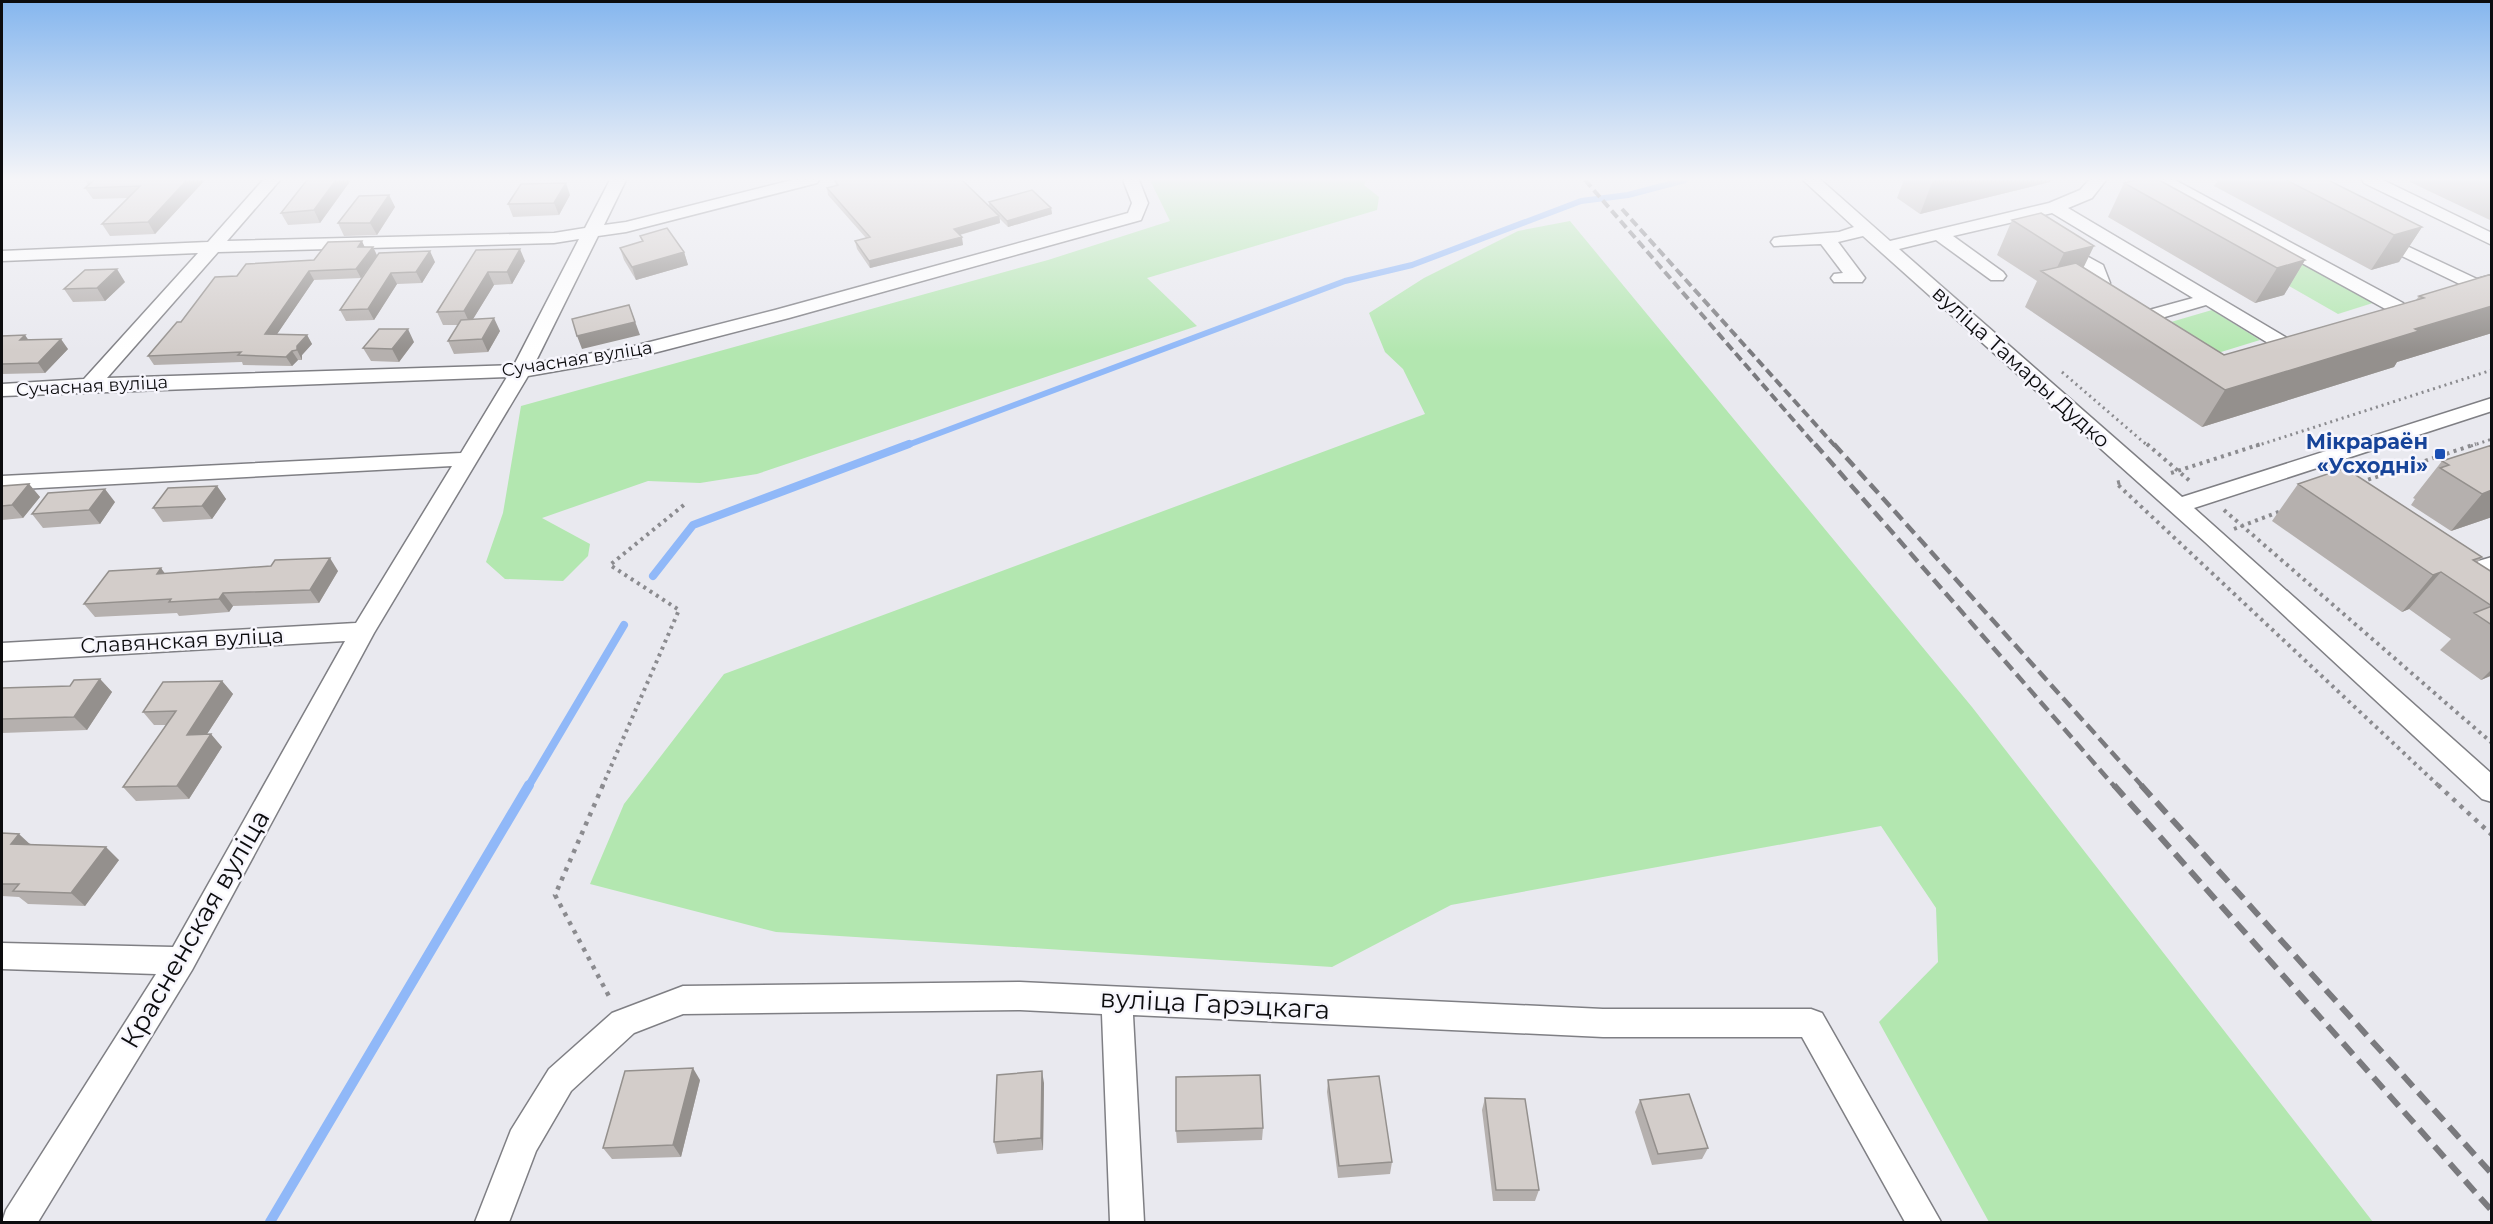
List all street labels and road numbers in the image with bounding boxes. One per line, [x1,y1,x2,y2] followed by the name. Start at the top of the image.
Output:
[1927,280,2115,453] street label: вуліца Тамары Дудко
[500,336,654,382] street label: Сучасная вуліца
[15,371,169,401] street label: Сучасная вуліца
[80,623,284,658] street label: Славянская вуліца
[114,804,276,1054] street label: Красненская вуліца
[1099,982,1331,1026] street label: вуліца Гарэцкага

